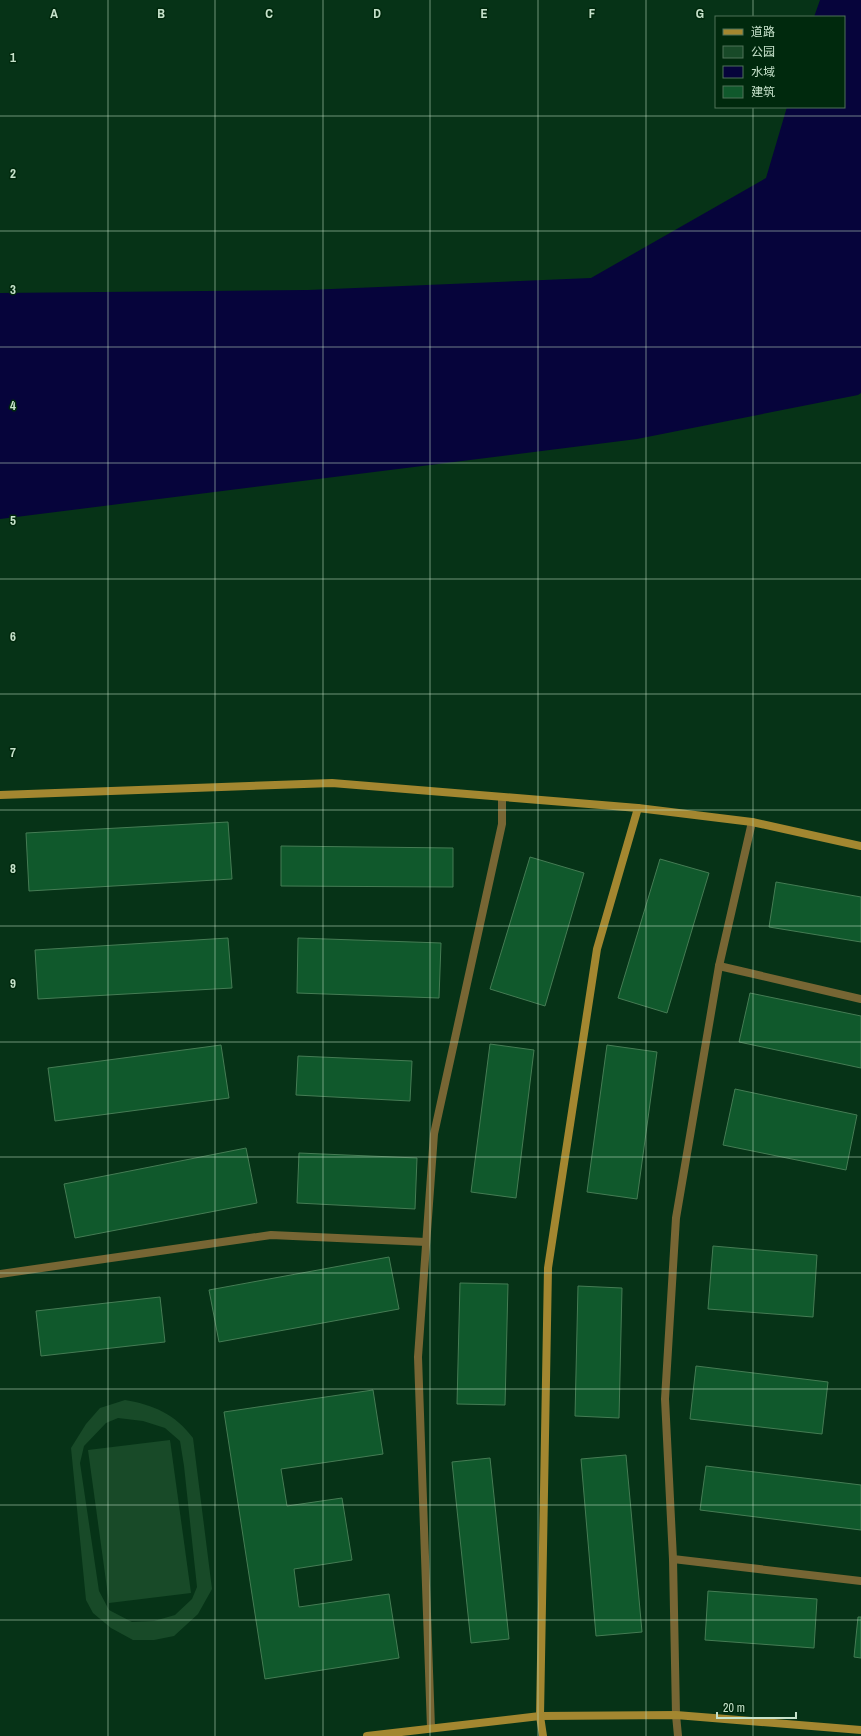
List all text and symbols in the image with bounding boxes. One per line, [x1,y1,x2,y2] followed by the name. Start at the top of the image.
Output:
[50,5,58,22] text: A
[157,5,165,22] text: B
[265,5,273,22] text: C
[373,5,381,22] text: D
[480,5,488,22] text: E
[589,5,596,22] text: F
[696,5,704,22] text: G
[715,16,845,108] legend
[751,24,775,40] text: 道路
[751,44,775,60] text: 公园
[10,49,16,66] text: 1
[751,64,775,80] text: 水域
[751,84,775,100] text: 建筑
[10,165,16,182] text: 2
[10,281,16,298] text: 3
[10,397,16,414] text: 4
[10,512,16,529] text: 5
[10,628,16,645] text: 6
[10,744,16,761] text: 7
[10,860,16,877] text: 8
[10,975,16,992] text: 9
[717,1694,796,1720] scale bar
[723,1700,745,1716] text: 20 m

